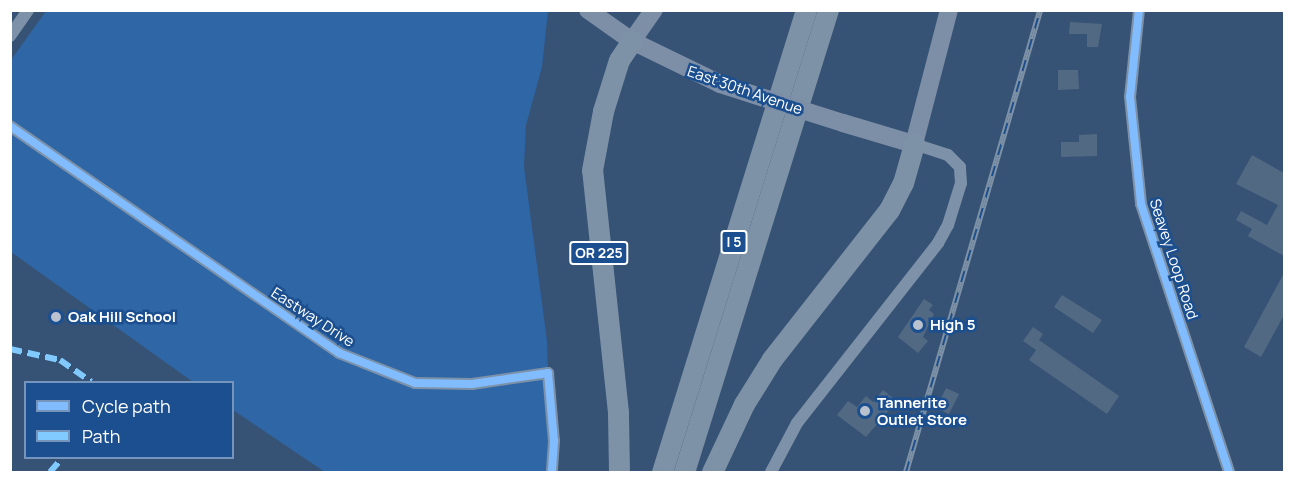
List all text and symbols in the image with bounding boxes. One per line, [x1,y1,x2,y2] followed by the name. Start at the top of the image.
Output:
[685,62,805,118] street label: East 30th Avenue
[1146,197,1202,321] street label: Seavey Loop Road
[720,231,748,253] road number: I 5
[569,242,629,264] road number: OR 225
[268,283,358,351] street label: Eastway Drive
[68,308,176,326] place label: Oak Hill School
[49,310,63,324] marker: Oak Hill School
[930,316,975,334] place label: High 5
[911,318,925,332] marker: High 5
[24,381,234,459] legend
[877,393,967,428] place label: Tannerite Outlet Store
[82,394,171,418] text: Cycle path
[858,404,872,418] marker: Tannerite Outlet Store
[82,424,120,448] text: Path

